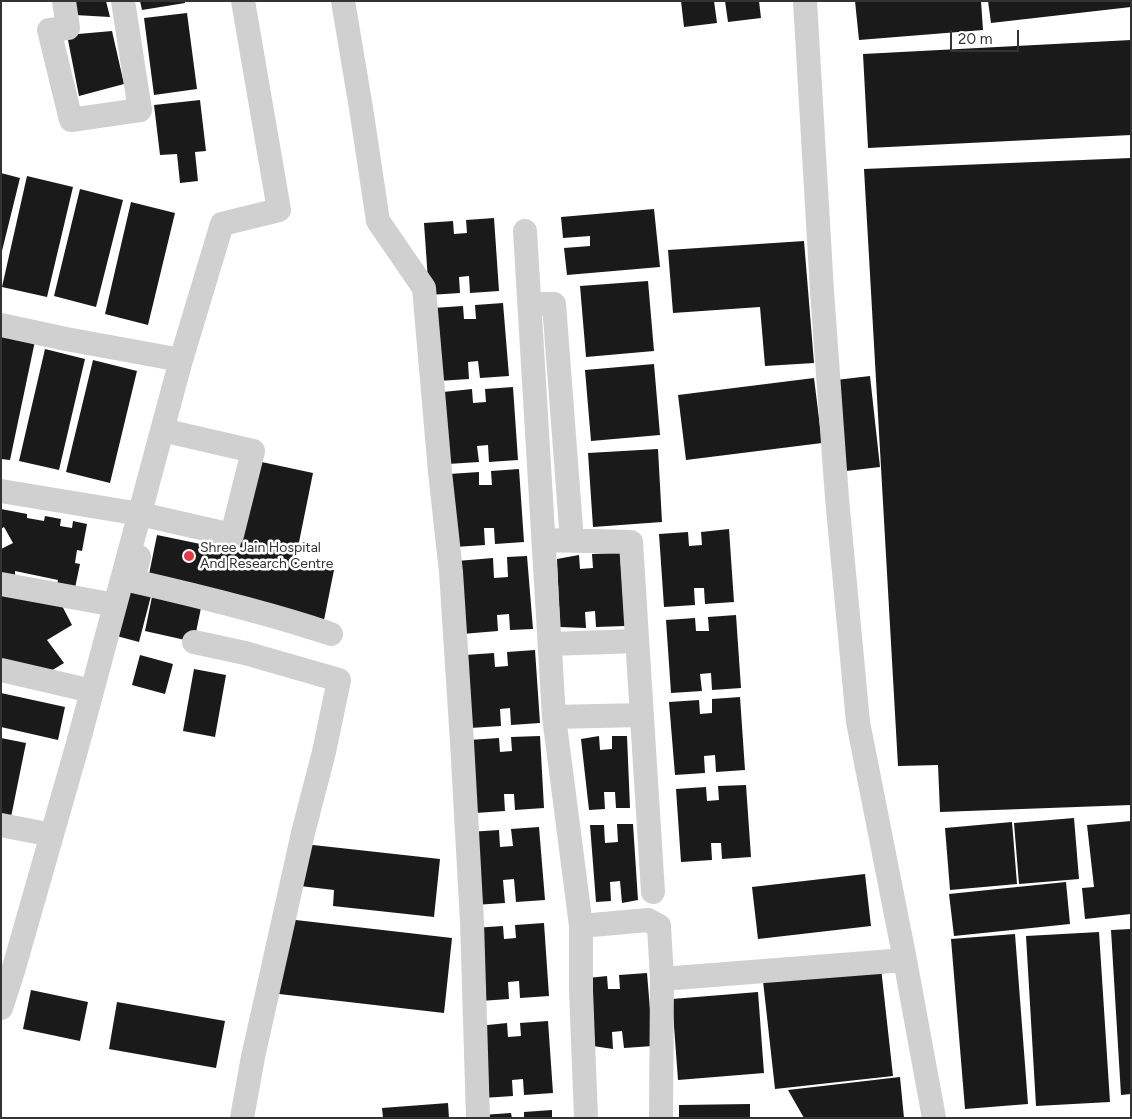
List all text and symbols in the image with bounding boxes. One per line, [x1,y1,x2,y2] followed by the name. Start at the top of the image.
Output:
[952,20,1021,52] scale bar
[958,30,992,48] text: 20 m
[200,540,333,572] place label: Shree Jain Hospital And Research Centre
[182,549,196,563] marker: Shree Jain Hospital And Research Centre

